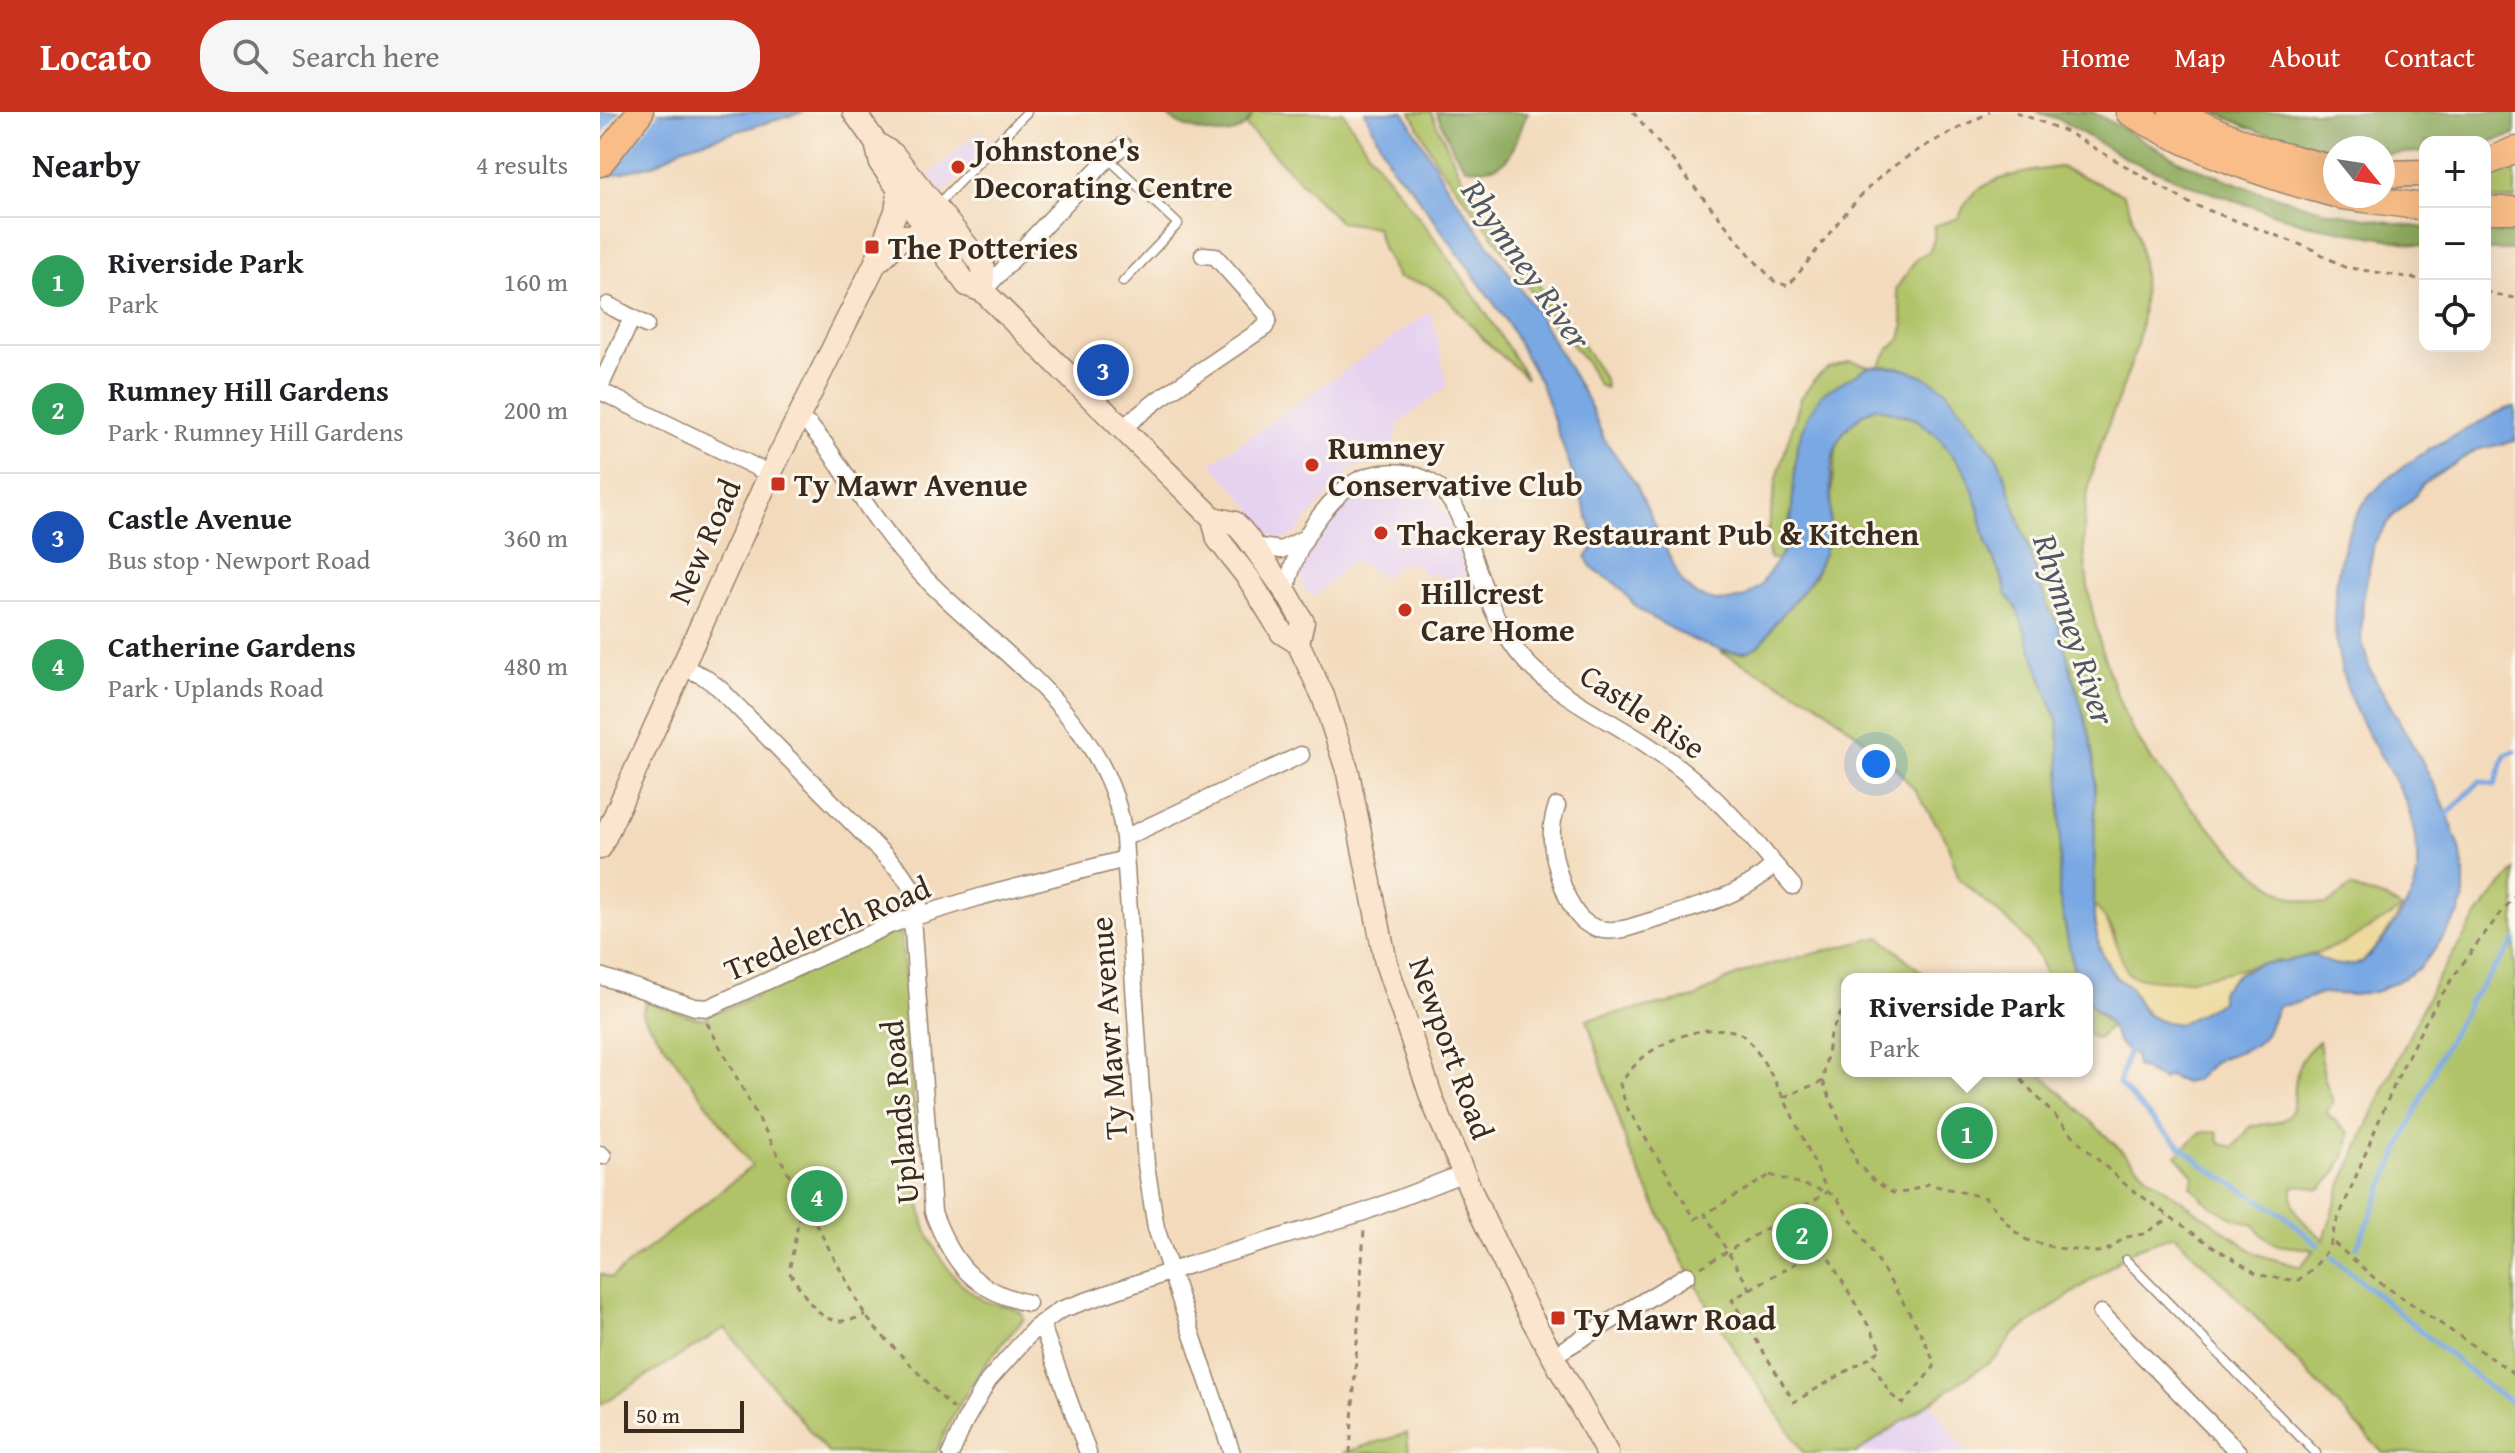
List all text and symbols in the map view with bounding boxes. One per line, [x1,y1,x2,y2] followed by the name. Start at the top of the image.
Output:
[200,20,760,92] search box
[40,28,152,84] text: Locato
[228,34,272,78] icon: search
[292,34,440,78] text: Search here
[2061,36,2130,77] text: Home
[2174,36,2226,77] text: Map
[2270,36,2340,77] text: About
[2384,36,2475,77] text: Contact
[969,126,1233,210] place label: Johnstone's Decorating Centre
[2323,136,2395,208] north arrow
[2419,136,2491,352] map controls
[2419,136,2491,208] button: +
[32,140,141,189] text: Nearby
[476,145,568,184] text: 4 results
[949,158,967,176] marker: Johnstone's Decorating Centre
[1450,168,1605,360] water label: Rhymney River
[2419,208,2491,280] button: −
[888,224,1078,271] place label: The Potteries
[863,238,881,256] marker: The Potteries
[108,240,303,284] text: Riverside Park
[51,262,65,301] text: 1
[503,262,568,301] text: 160 m
[2419,280,2491,352] button: locate
[108,284,158,323] text: Park
[1077,340,1129,400] pin: 3
[108,368,389,412] text: Rumney Hill Gardens
[51,390,65,429] text: 2
[503,390,568,429] text: 200 m
[108,412,404,451] text: Park · Rumney Hill Gardens
[1328,424,1583,508] place label: Rumney Conservative Club
[1303,456,1321,474] marker: Rumney Conservative Club
[794,461,1028,508] place label: Ty Mawr Avenue
[656,471,752,611] street label: New Road
[769,475,787,493] marker: Ty Mawr Avenue
[108,496,292,540] text: Castle Avenue
[1397,510,1919,557] place label: Thackeray Restaurant Pub & Kitchen
[51,518,65,557] text: 3
[503,518,568,557] text: 360 m
[1372,524,1390,542] marker: Thackeray Restaurant Pub & Kitchen
[2021,526,2129,732] water label: Rhymney River
[108,540,370,579] text: Bus stop · Newport Road
[1421,569,1575,653] place label: Hillcrest Care Home
[1396,601,1414,619] marker: Hillcrest Care Home
[108,624,356,668] text: Catherine Gardens
[51,646,65,685] text: 4
[503,646,568,685] text: 480 m
[1571,652,1715,770] street label: Castle Rise
[108,668,324,707] text: Park · Uplands Road
[1856,744,1896,784] your location
[717,863,937,993] street label: Tredelerch Road
[1077,915,1139,1141] street label: Ty Mawr Avenue
[1397,950,1507,1146] street label: Newport Road
[1841,973,2093,1077] popup
[1869,984,2065,1028] text: Riverside Park
[868,1018,930,1206] street label: Uplands Road
[1869,1028,1919,1067] text: Park
[1941,1103,1993,1163] pin: 1
[791,1166,843,1226] pin: 4
[1776,1204,1828,1264] pin: 2
[1574,1295,1777,1342] place label: Ty Mawr Road
[1549,1309,1567,1327] marker: Ty Mawr Road
[624,1397,744,1433] scale bar
[636,1399,680,1431] text: 50 m

